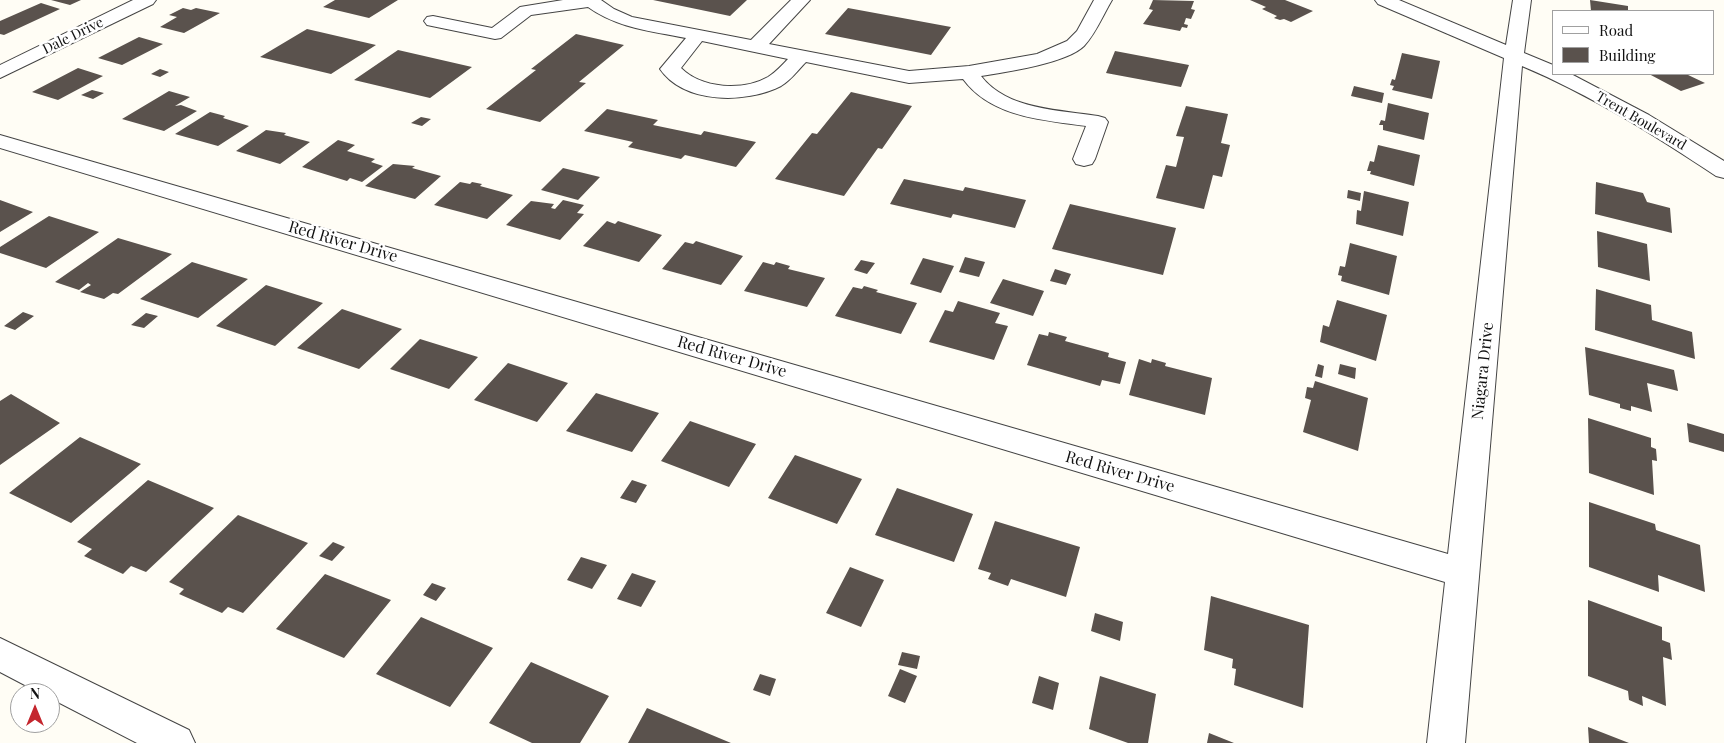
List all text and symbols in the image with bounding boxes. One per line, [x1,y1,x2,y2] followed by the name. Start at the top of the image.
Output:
[1552,10,1714,75] legend
[40,14,106,58] street label: Dale Drive
[1599,20,1633,40] text: Road
[1599,45,1655,65] text: Building
[1593,88,1689,154] street label: Trent Boulevard
[286,217,400,267] street label: Red River Drive
[1468,321,1498,421] street label: Niagara Drive
[675,332,789,382] street label: Red River Drive
[1063,447,1177,497] street label: Red River Drive
[10,683,60,733] north arrow
[30,684,40,703] text: N

